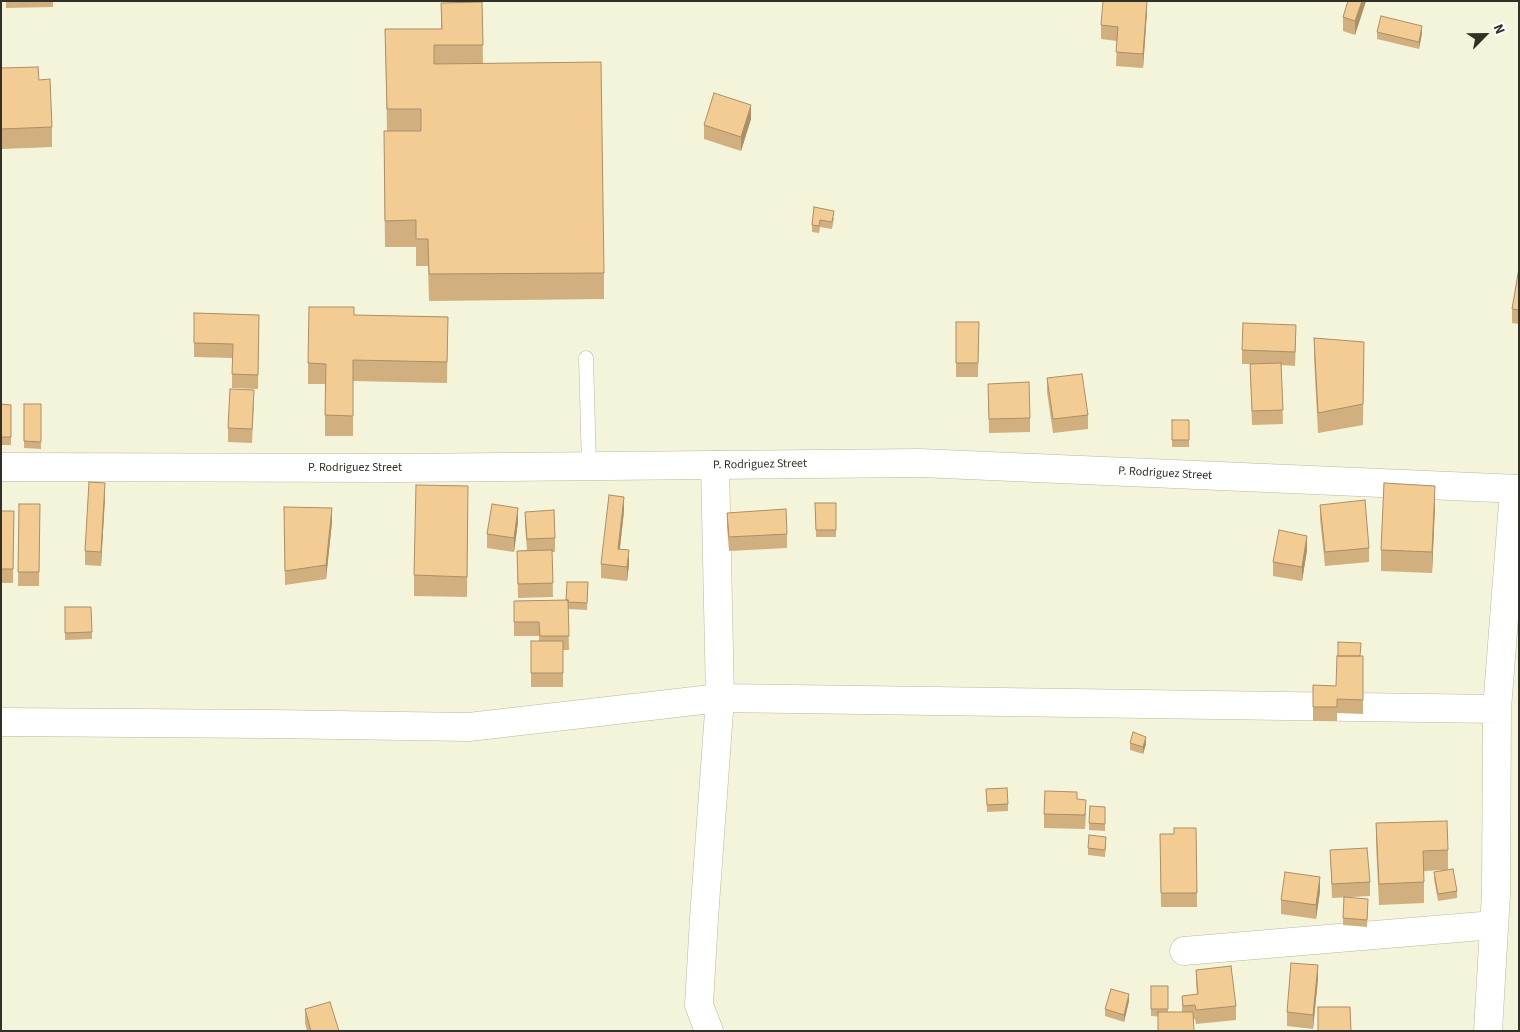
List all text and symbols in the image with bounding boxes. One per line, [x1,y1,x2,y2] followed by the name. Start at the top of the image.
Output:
[1460,10,1510,60] north arrow
[1488,21,1510,37] text: N
[713,457,807,473] street label: P. Rodriguez Street
[308,461,402,475] street label: P. Rodriguez Street
[1118,464,1212,484] street label: P. Rodriguez Street

